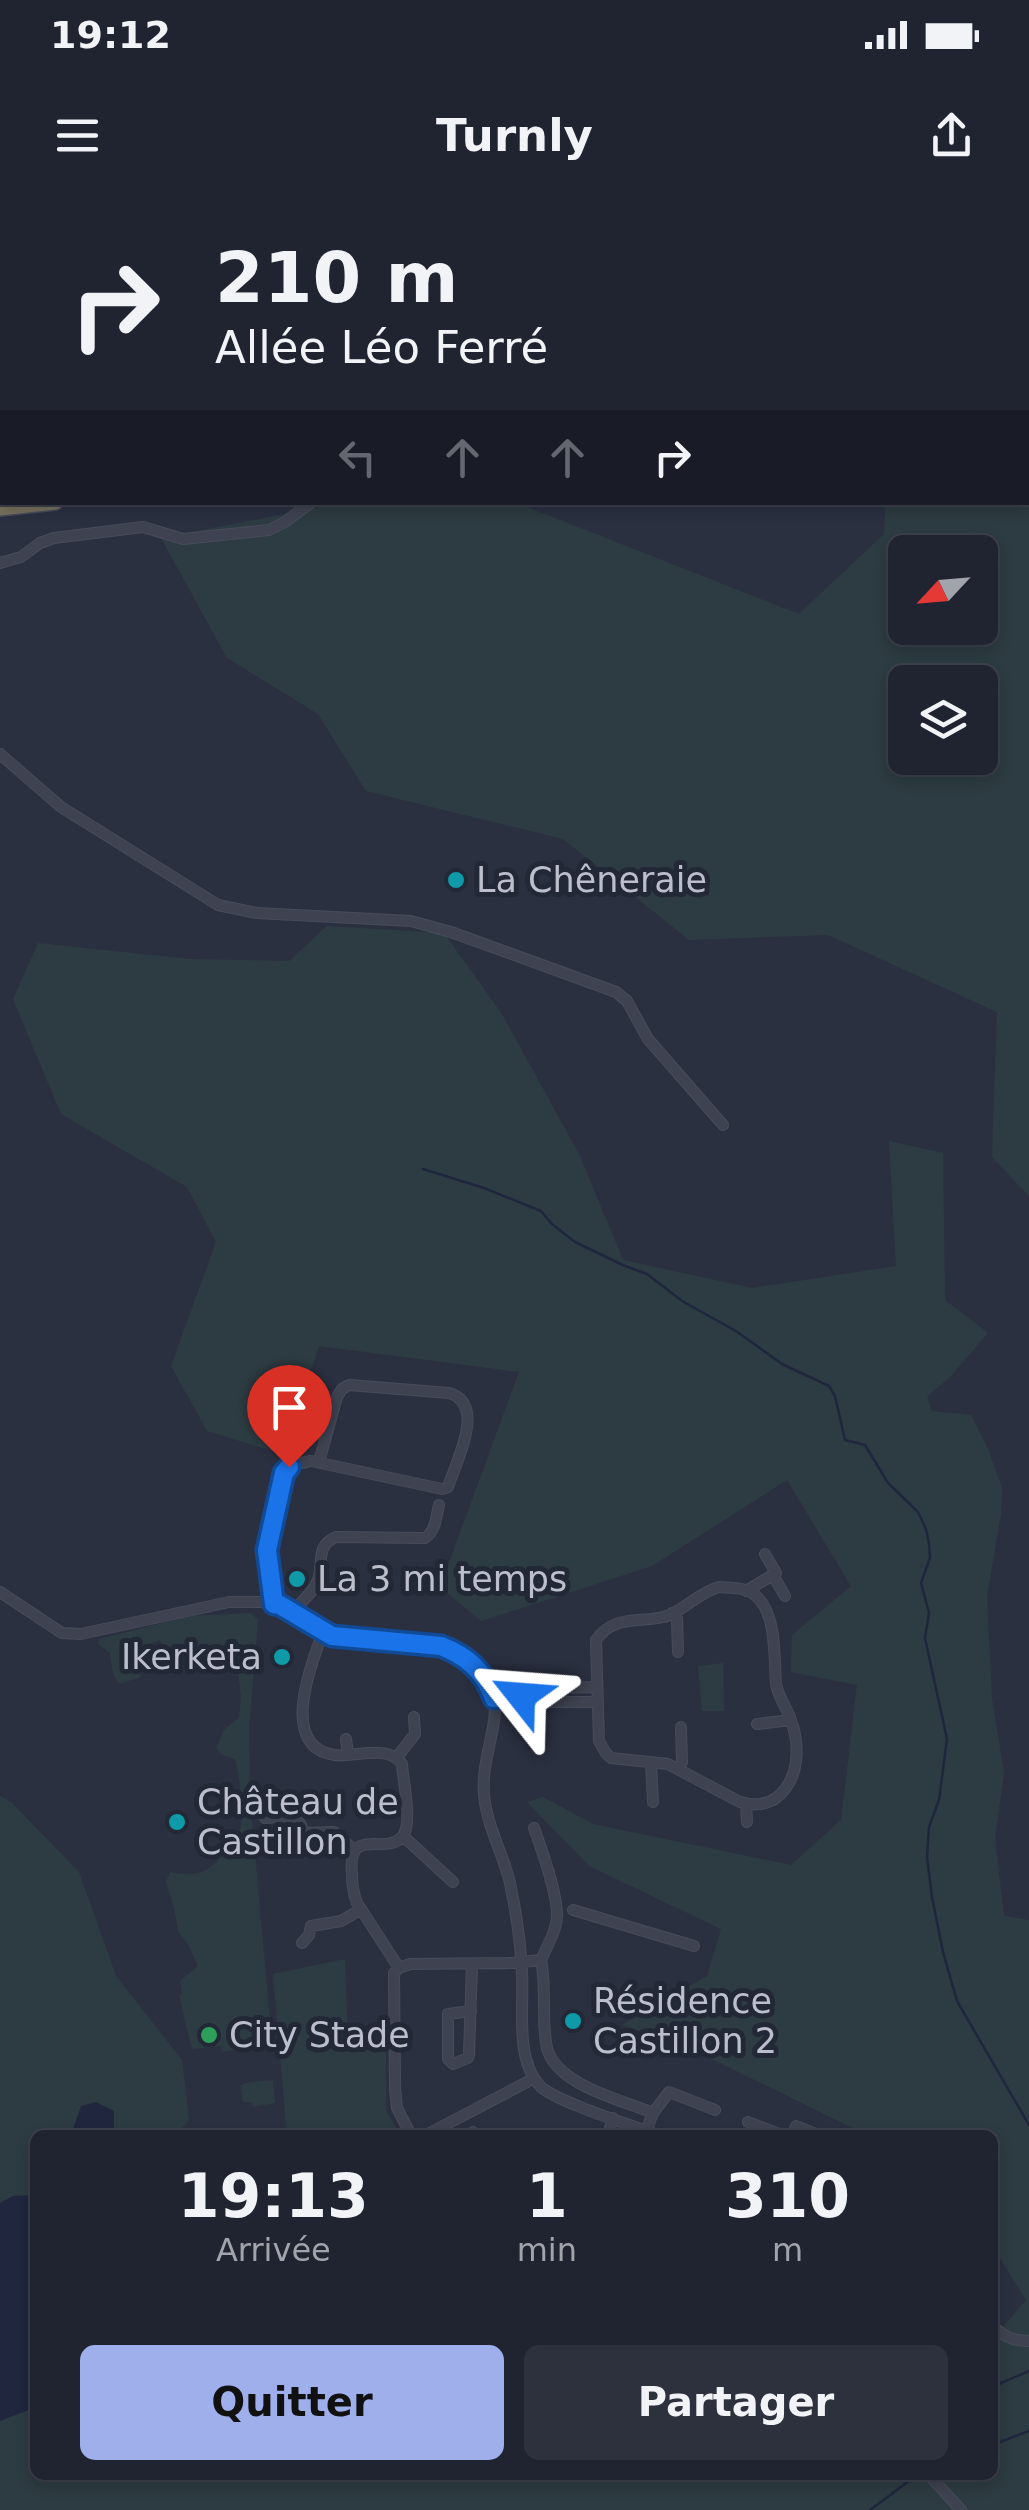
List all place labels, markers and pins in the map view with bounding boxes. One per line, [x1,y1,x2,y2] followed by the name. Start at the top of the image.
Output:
[476,860,707,900] place label: La Chêneraie
[445,869,467,891] marker: La Chêneraie
[247,1365,332,1468] pin
[317,1559,567,1599] place label: La 3 mi temps
[286,1568,308,1590] marker: La 3 mi temps
[121,1637,262,1677] place label: Ikerketa
[271,1646,293,1668] marker: Ikerketa
[197,1782,399,1862] place label: Château de Castillon
[166,1811,188,1833] marker: Château de Castillon
[593,1981,777,2061] place label: Résidence Castillon 2
[562,2010,584,2032] marker: Résidence Castillon 2
[229,2015,410,2055] place label: City Stade
[198,2024,220,2046] marker: City Stade

